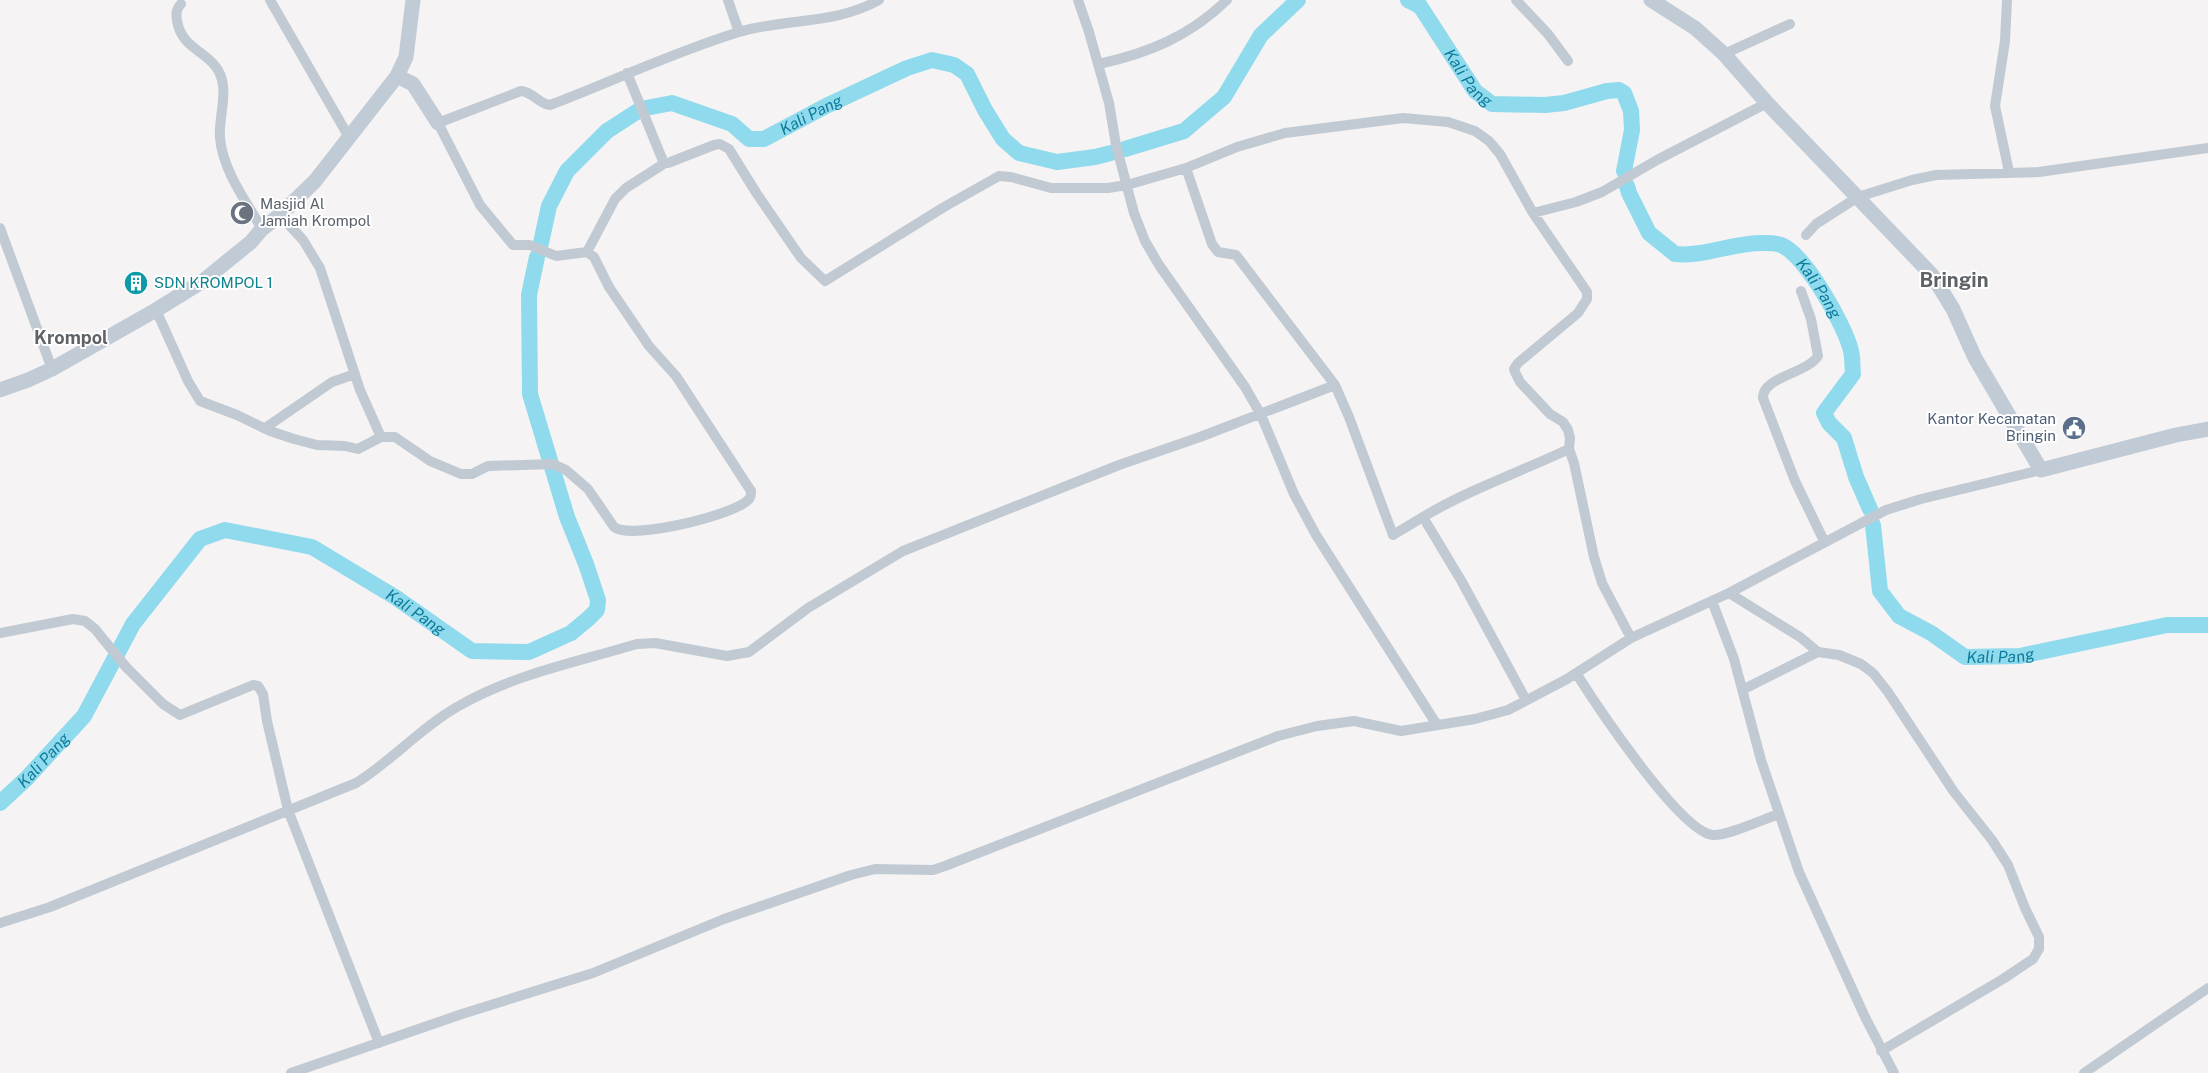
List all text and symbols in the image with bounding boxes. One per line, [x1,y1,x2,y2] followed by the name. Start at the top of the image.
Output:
[1440,45,1496,111] water label: Kali Pang
[776,91,846,139] water label: Kali Pang
[260,195,371,229] place label: Masjid Al Jamiah Krompol
[229,200,255,226] mosque icon: Masjid Al Jamiah Krompol
[1792,254,1845,322] water label: Kali Pang
[1919,268,1989,292] district label: Bringin
[123,270,149,296] building icon: SDN KROMPOL 1
[154,274,273,291] place label: SDN KROMPOL 1
[34,327,108,348] district label: Krompol
[1927,410,2056,444] place label: Kantor Kecamatan Bringin
[2061,415,2087,441] public building icon: Kantor Kecamatan Bringin
[382,585,449,640] water label: Kali Pang
[1966,644,2037,667] water label: Kali Pang
[14,729,74,792] water label: Kali Pang

